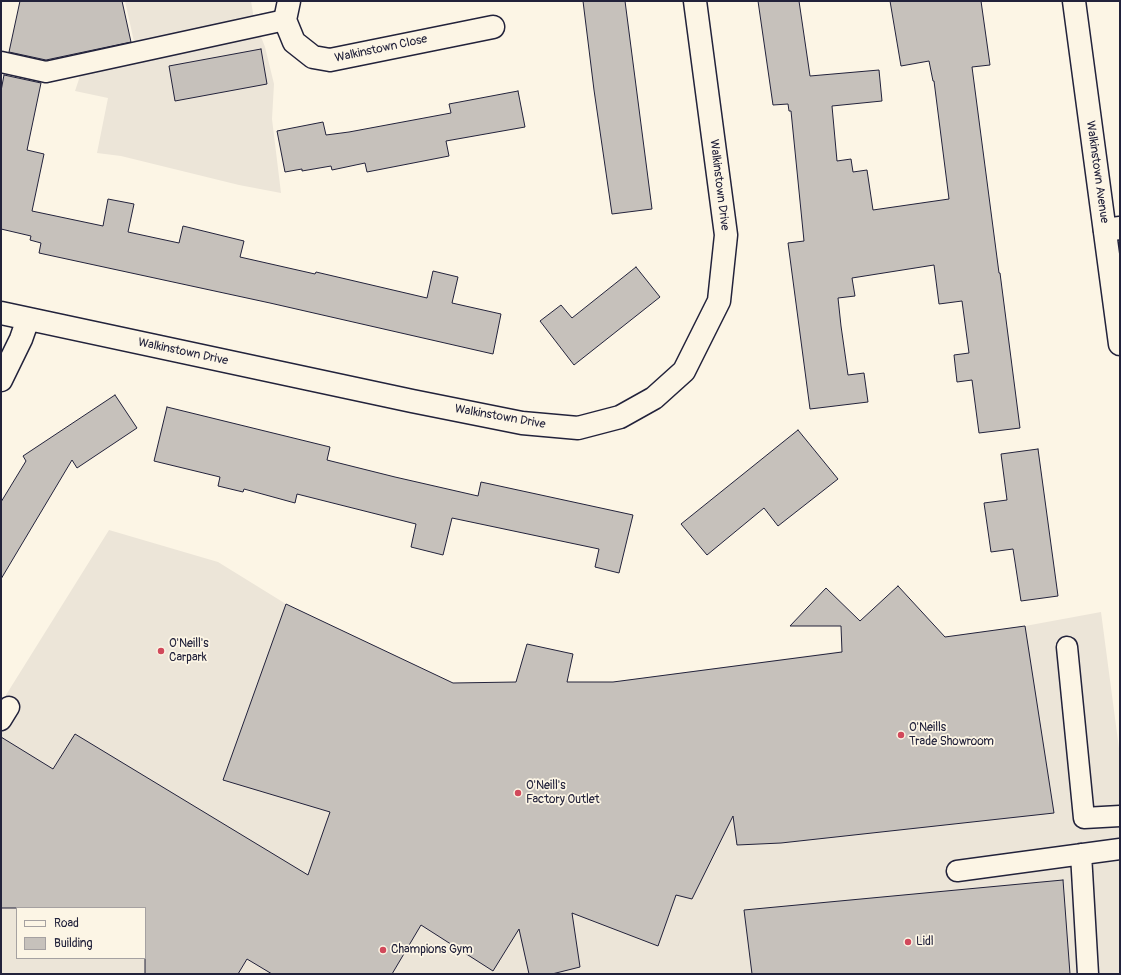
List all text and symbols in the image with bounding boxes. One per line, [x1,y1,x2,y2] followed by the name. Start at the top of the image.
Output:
[333,32,429,66] street label: Walkinstown Close
[1083,120,1111,224] street label: Walkinstown Avenue
[706,139,732,231] street label: Walkinstown Drive
[137,335,229,369] street label: Walkinstown Drive
[453,402,547,432] street label: Walkinstown Drive
[169,637,209,665] place label: O'Neill's Carpark
[156,646,166,656] marker: O'Neill's Carpark
[909,721,994,749] place label: O'Neills Trade Showroom
[896,730,906,740] marker: O'Neills Trade Showroom
[526,779,600,807] place label: O'Neill's Factory Outlet
[513,788,523,798] marker: O'Neill's Factory Outlet
[16,907,146,959] legend
[54,916,79,931] text: Road
[916,935,934,949] place label: Lidl
[54,936,93,951] text: Building
[903,937,913,947] marker: Lidl
[391,943,473,957] place label: Champions Gym
[378,945,388,955] marker: Champions Gym

